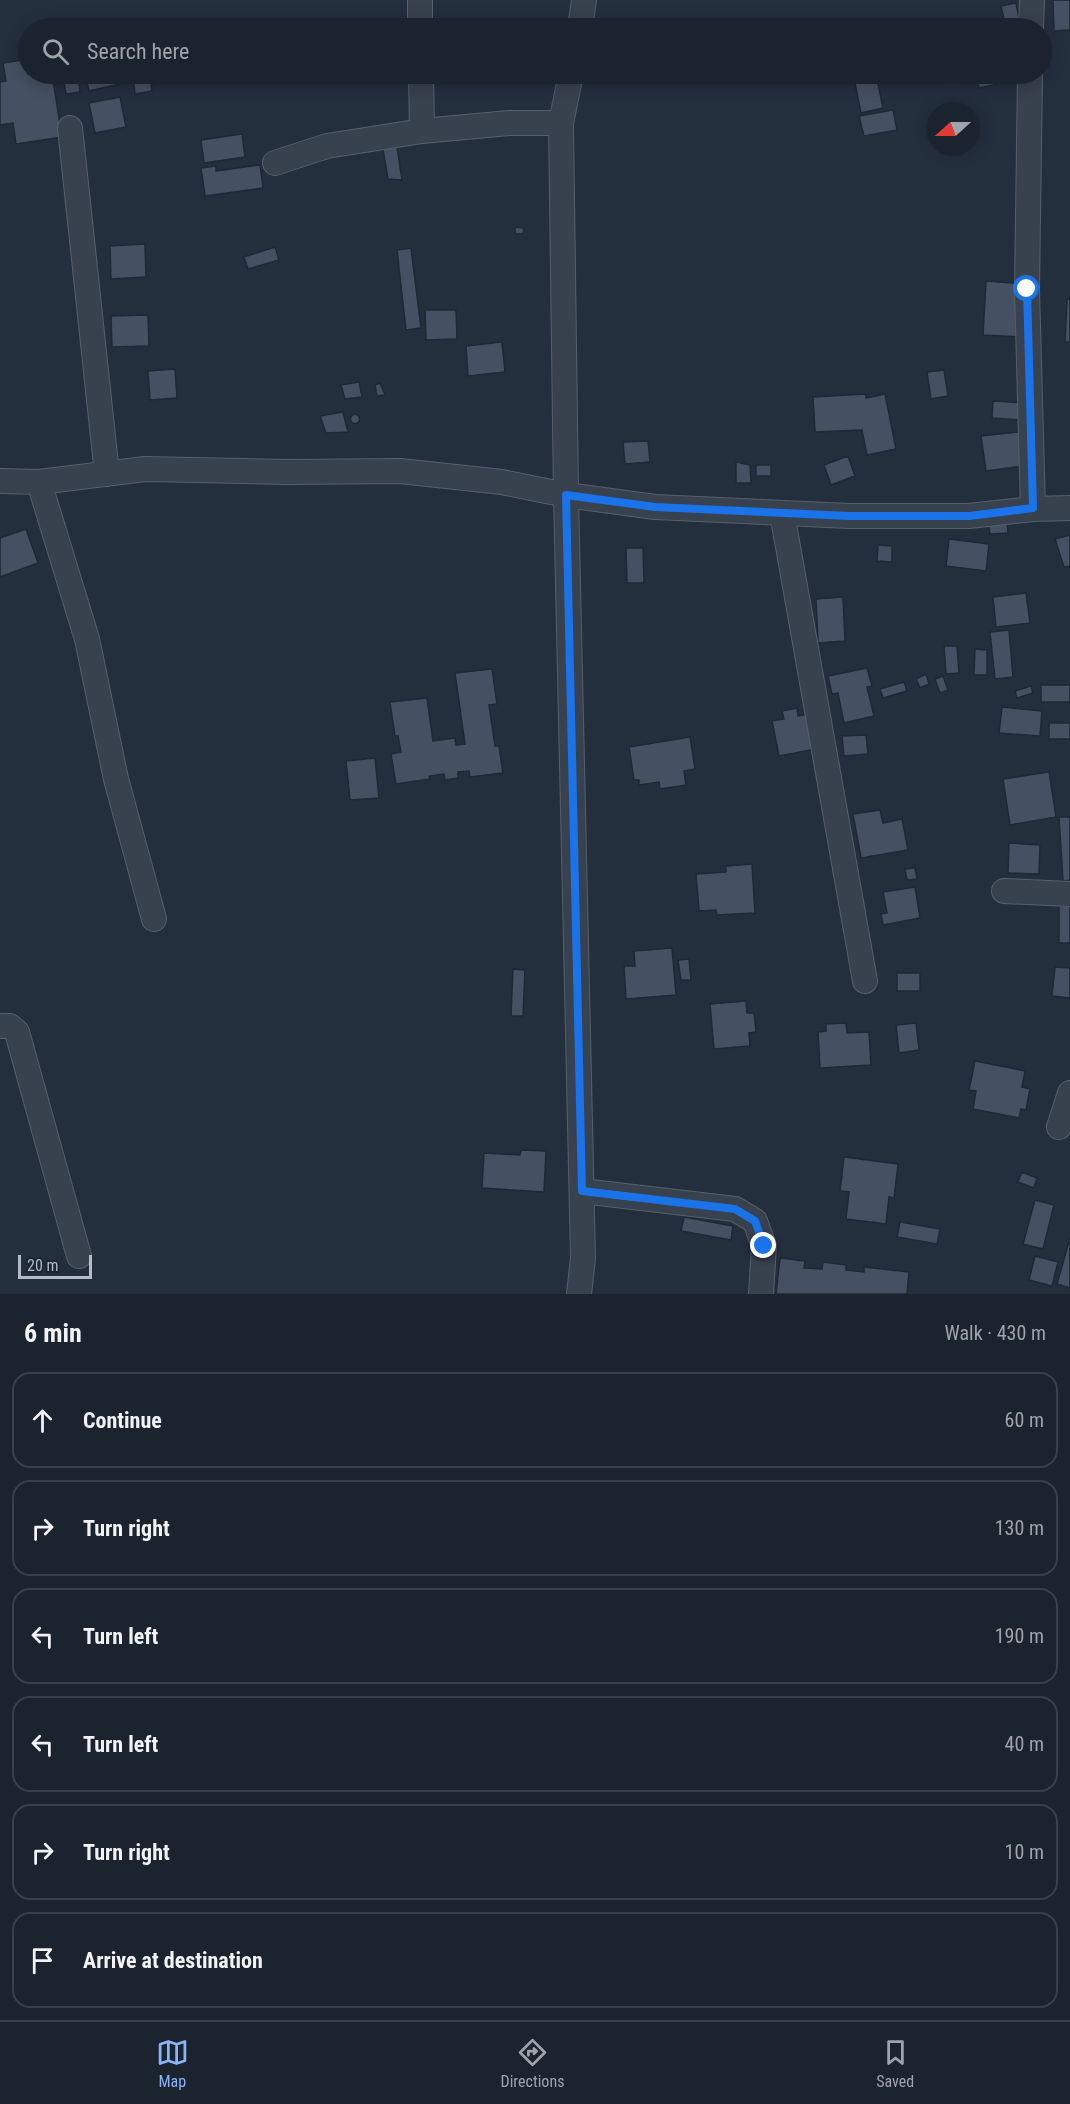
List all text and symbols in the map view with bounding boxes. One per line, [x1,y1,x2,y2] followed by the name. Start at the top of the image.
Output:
[18,18,1052,84] search box
[39,35,72,68] icon: search
[87,39,189,64] text: Search here
[926,102,980,156] north arrow
[1013,275,1039,301] route start
[750,1232,776,1258] route end
[18,1252,92,1280] scale bar
[27,1256,59,1275] text: 20 m
[24,1318,82,1348] text: 6 min
[945,1321,1046,1345] text: Walk · 430 m
[26,1404,59,1437] icon: ahead
[83,1408,162,1433] text: Continue
[1005,1408,1044,1432] text: 60 m
[26,1512,59,1545] icon: right
[83,1516,170,1541] text: Turn right
[995,1516,1044,1540] text: 130 m
[26,1620,59,1653] icon: left
[83,1624,158,1649] text: Turn left
[995,1624,1044,1648] text: 190 m
[26,1728,59,1761] icon: left
[83,1732,158,1757] text: Turn left
[1005,1732,1044,1756] text: 40 m
[26,1836,59,1869] icon: right
[83,1840,170,1865] text: Turn right
[1005,1840,1044,1864] text: 10 m
[26,1944,59,1977] icon: arrive
[83,1948,263,1973] text: Arrive at destination
[156,2036,189,2091] tab: Map
[501,2036,564,2091] tab: Directions
[876,2036,914,2091] tab: Saved

